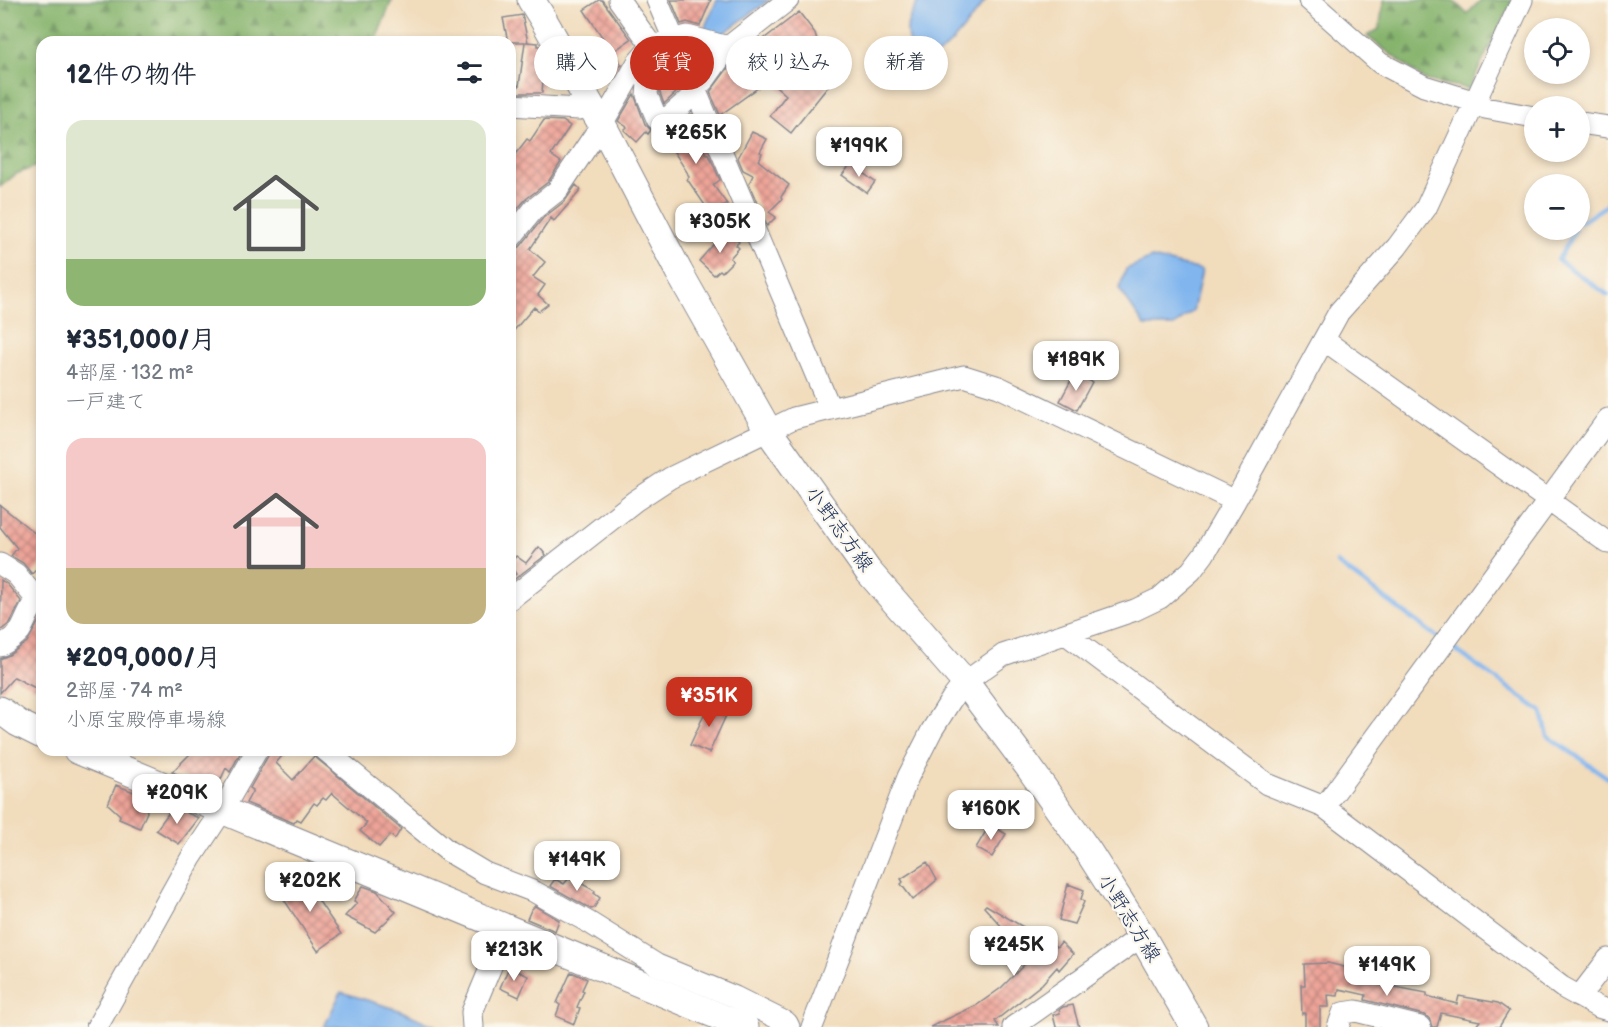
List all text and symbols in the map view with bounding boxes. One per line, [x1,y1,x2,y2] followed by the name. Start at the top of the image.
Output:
[1524,18,1590,240] map controls
[1524,18,1590,84] button: locate
[534,36,618,90] chip: 購入
[630,36,714,90] chip: 賃貸
[726,36,852,90] chip: 絞り込み
[864,36,948,90] chip: 新着
[453,56,486,89] icon: filters
[66,60,197,91] text: 12件の物件
[1524,96,1590,162] button: +
[654,114,738,165] pin: ¥265K
[665,121,727,145] text: ¥265K
[817,127,901,178] pin: ¥199K
[830,134,888,158] text: ¥199K
[222,159,330,267] icon: home
[1524,174,1590,240] button: −
[678,203,762,254] pin: ¥305K
[689,210,751,234] text: ¥305K
[66,325,216,356] text: ¥351,000/月
[1034,341,1118,392] pin: ¥189K
[1047,348,1105,372] text: ¥189K
[66,361,194,385] text: 4部屋 · 132 m²
[66,390,146,414] text: 一戸建て
[222,477,330,585] icon: home
[800,481,878,577] street label: 小野志方線
[66,643,221,674] text: ¥209,000/月
[667,677,751,728] pin: ¥351K
[66,679,183,703] text: 2部屋 · 74 m²
[680,684,738,708] text: ¥351K
[66,708,226,732] text: 小原宝殿停車場線
[135,774,219,825] pin: ¥209K
[146,781,208,805] text: ¥209K
[949,790,1033,841] pin: ¥160K
[962,797,1020,821] text: ¥160K
[535,841,619,892] pin: ¥149K
[548,848,606,872] text: ¥149K
[268,862,352,913] pin: ¥202K
[279,869,341,893] text: ¥202K
[1092,869,1166,967] street label: 小野志方線
[972,926,1056,977] pin: ¥245K
[472,931,556,982] pin: ¥213K
[984,933,1044,957] text: ¥245K
[485,938,543,962] text: ¥213K
[1345,946,1429,997] pin: ¥149K
[1358,953,1416,977] text: ¥149K

